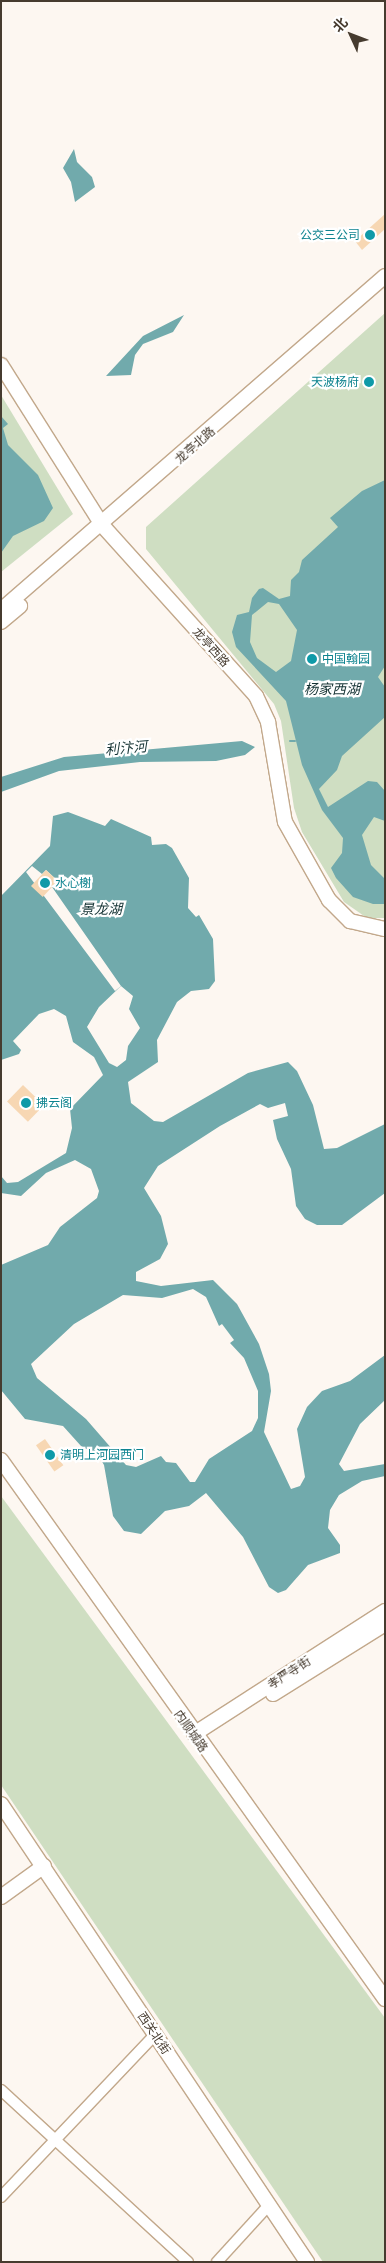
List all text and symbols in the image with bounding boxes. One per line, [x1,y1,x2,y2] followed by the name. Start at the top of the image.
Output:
[326,10,376,60] north arrow
[329,14,351,36] text: 北
[300,228,360,242] place label: 公交三公司
[364,229,376,241] marker: 公交三公司
[311,375,359,389] place label: 天波杨府
[363,376,375,388] marker: 天波杨府
[172,424,218,466] street label: 龙亭北路
[190,624,232,670] street label: 龙亭西路
[322,652,370,666] place label: 中国翰园
[306,653,318,665] marker: 中国翰园
[304,681,360,697] water label: 杨家西湖
[104,738,148,758] water label: 利汴河
[55,876,91,890] place label: 水心榭
[39,877,51,889] marker: 水心榭
[80,901,122,917] water label: 景龙湖
[36,1096,72,1110] place label: 拂云阁
[20,1097,32,1109] marker: 拂云阁
[60,1448,144,1462] place label: 清明上河园西门
[44,1449,56,1461] marker: 清明上河园西门
[265,1654,313,1692] street label: 孝严寺街
[171,1707,211,1755] street label: 内顺城路
[135,2009,173,2057] street label: 西关北街

